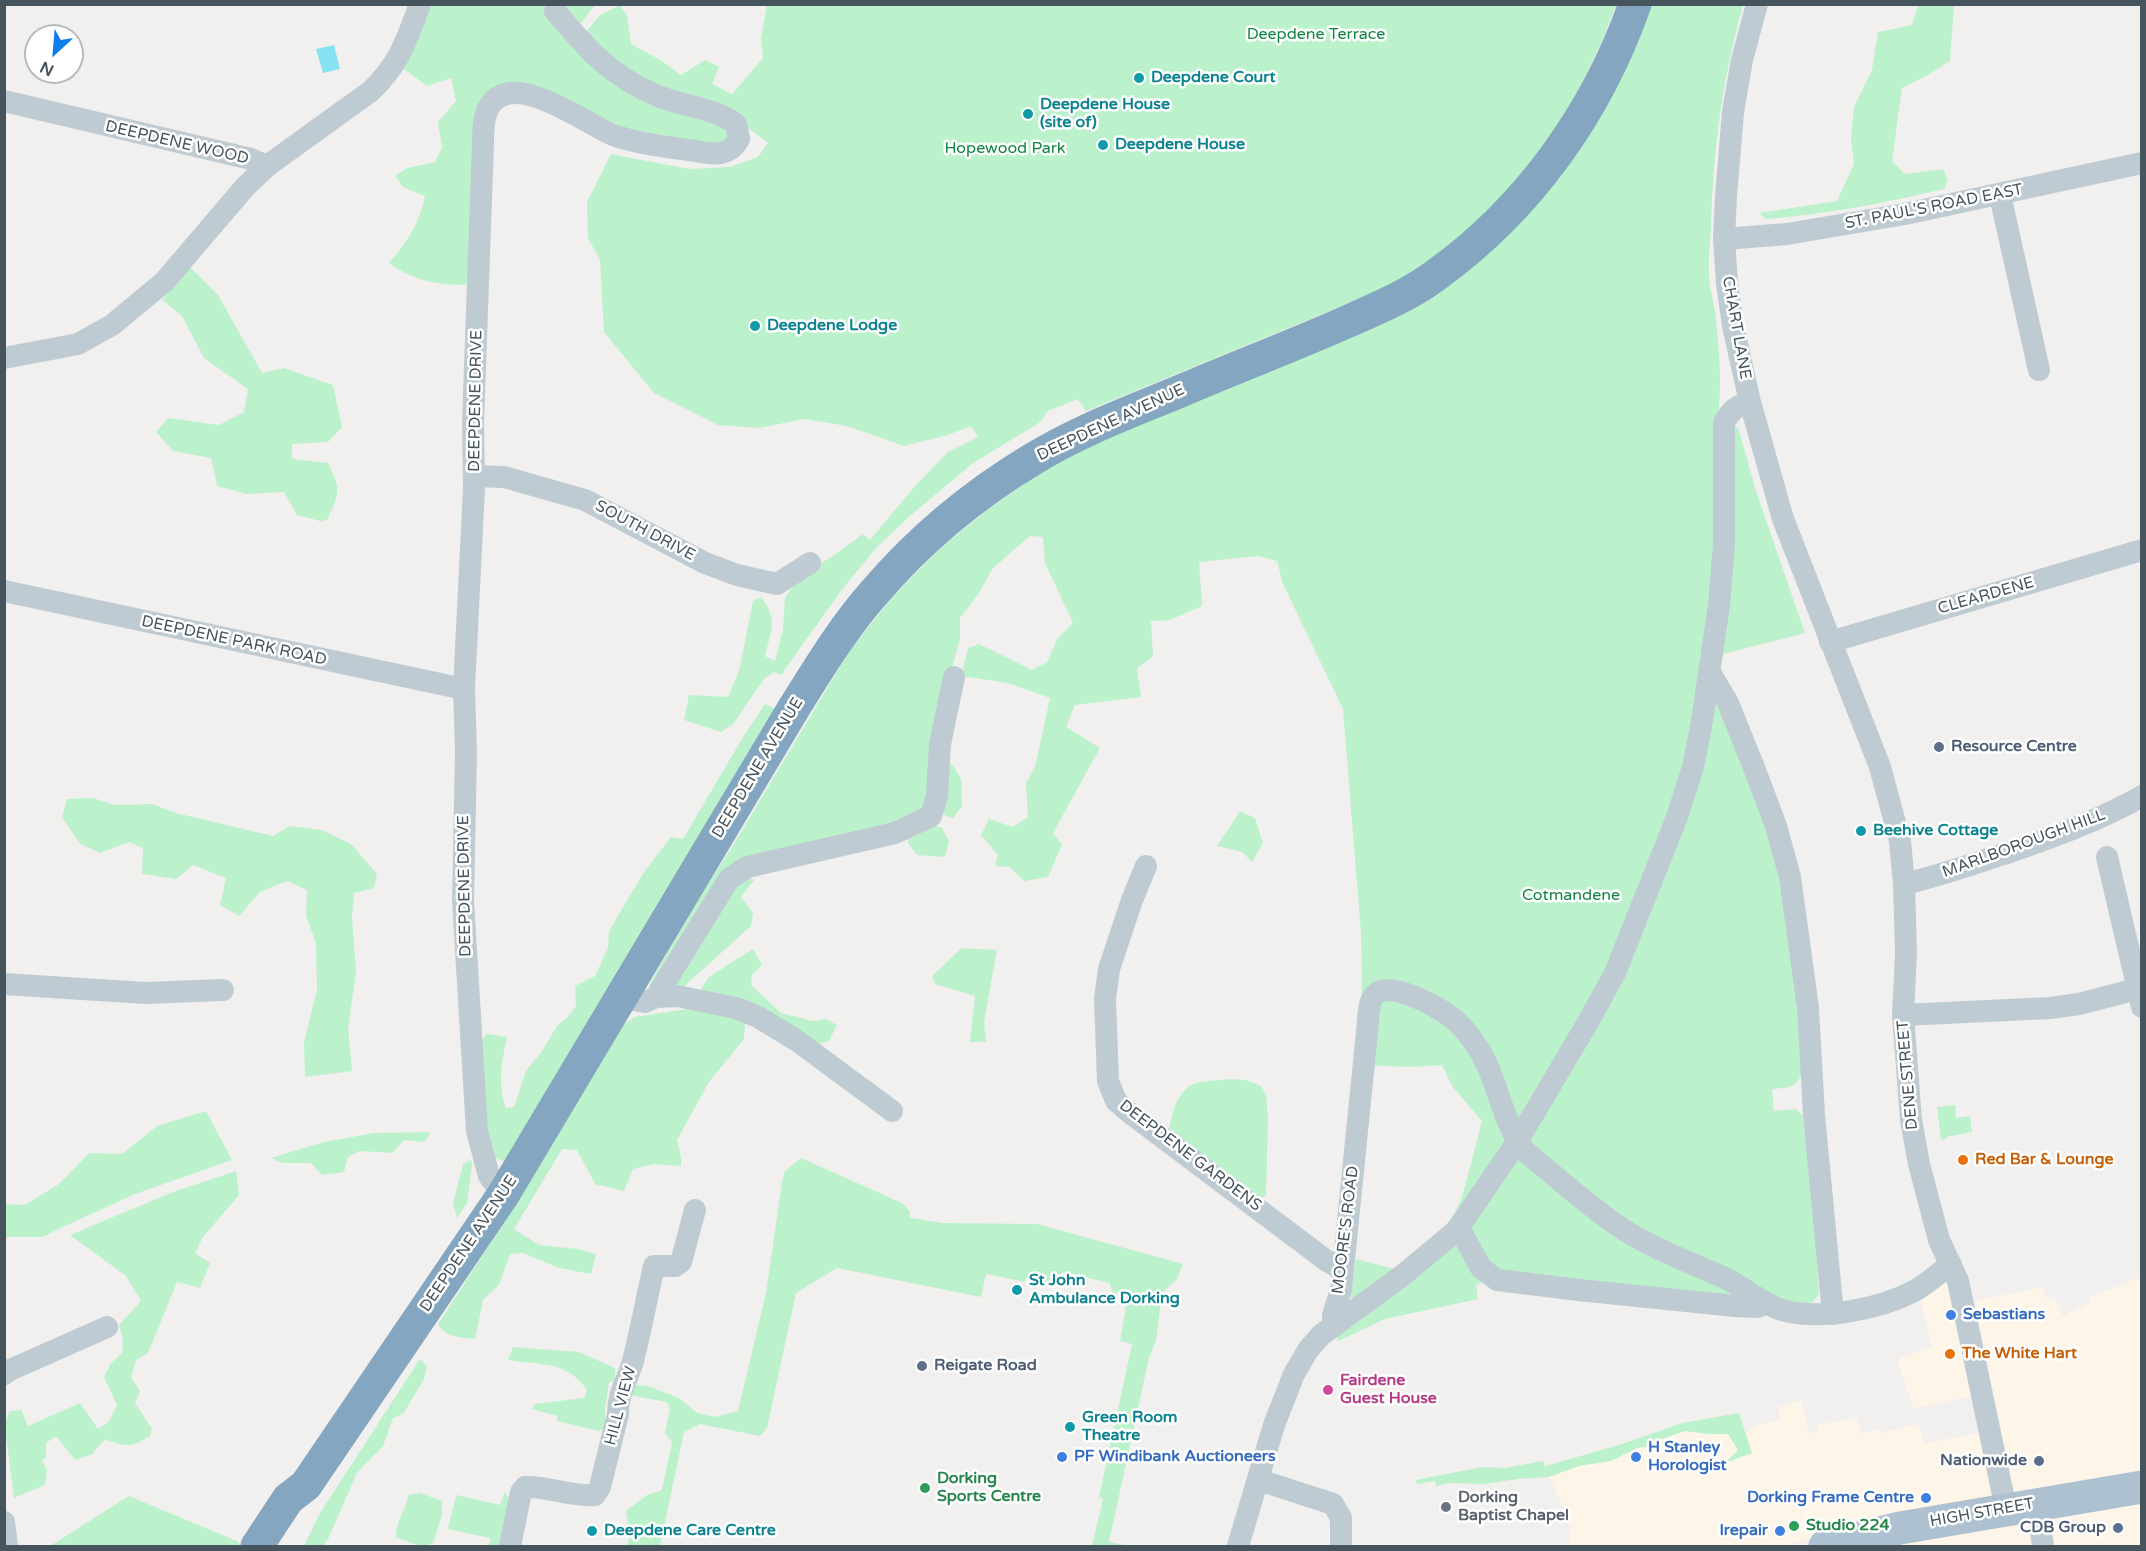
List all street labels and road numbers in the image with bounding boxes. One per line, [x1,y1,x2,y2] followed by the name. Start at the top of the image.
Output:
[103,117,251,169] street label: DEEPDENE WOOD
[1844,180,2024,234] street label: ST. PAUL'S ROAD EAST
[1717,275,1755,381] street label: CHART LANE
[465,330,487,472] street label: DEEPDENE DRIVE
[1034,380,1188,466] street label: DEEPDENE AVENUE
[592,497,698,565] street label: SOUTH DRIVE
[1936,573,2036,619] street label: CLEARDENE
[140,612,328,670] street label: DEEPDENE PARK ROAD
[708,694,808,842] street label: DEEPDENE AVENUE
[1940,806,2108,882] street label: MARLBOROUGH HILL
[454,815,476,957] street label: DEEPDENE DRIVE
[1894,1019,1922,1131] street label: DENE STREET
[1115,1096,1265,1216] street label: DEEPDENE GARDENS
[1329,1165,1363,1295] street label: MOORE'S ROAD
[416,1172,522,1316] street label: DEEPDENE AVENUE
[601,1364,641,1448] street label: HILL VIEW
[1928,1494,2036,1532] street label: HIGH STREET

